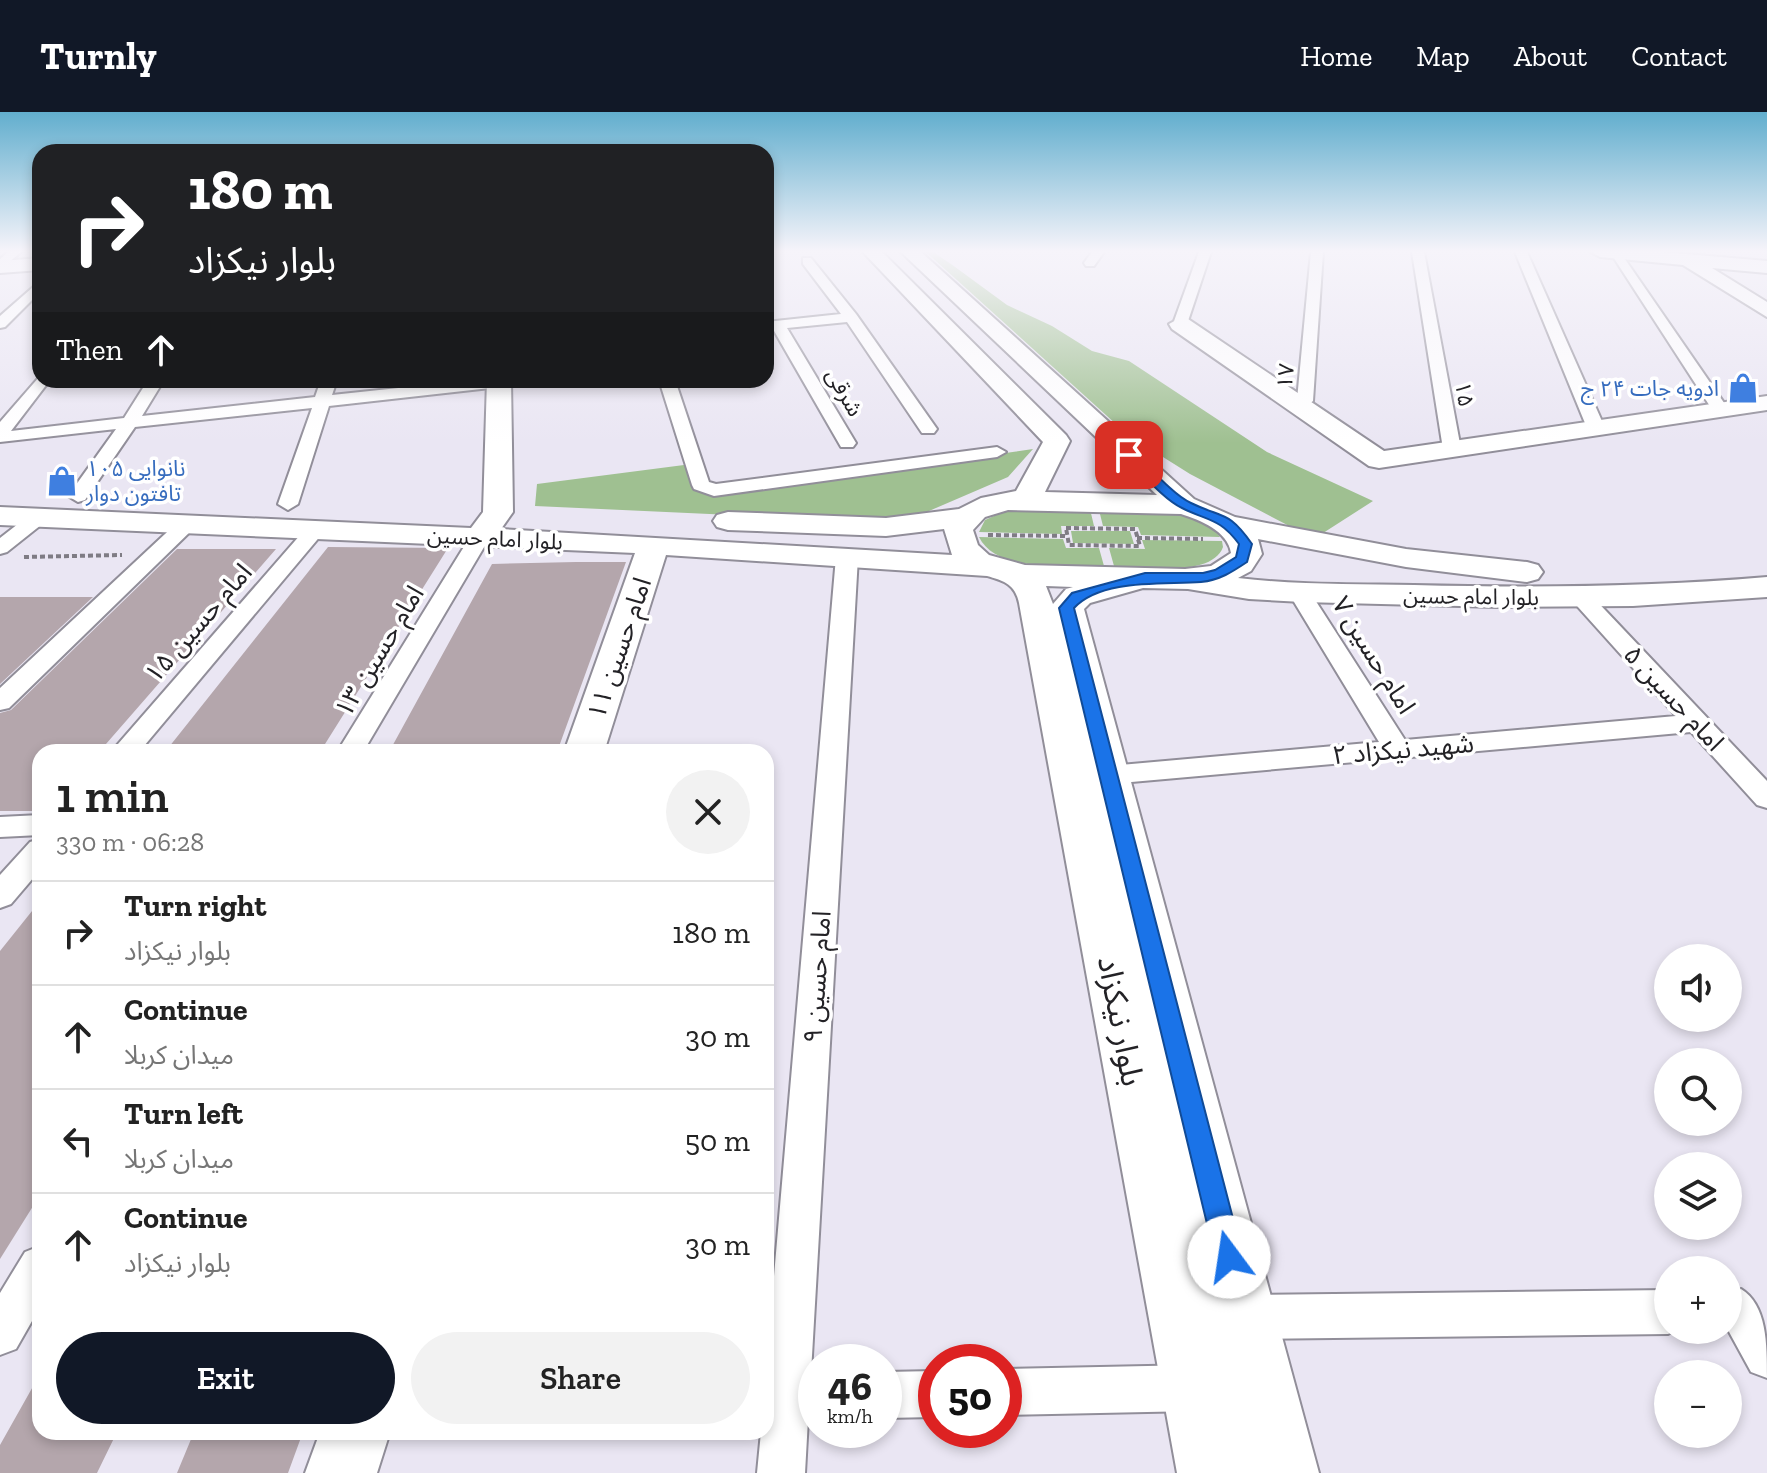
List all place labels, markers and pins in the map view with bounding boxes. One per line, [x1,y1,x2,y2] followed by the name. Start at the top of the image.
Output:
[1726,371,1760,405] shop icon: ادویه جات ۲۴ ج
[1581,375,1719,405] place label: ادویه جات ۲۴ ج
[1095,421,1163,489] pin
[85,455,185,507] place label: نانوایی ۱۰۵ تافتون دوار
[45,464,79,498] shop icon: نانوایی ۱۰۵ تافتون دوار

